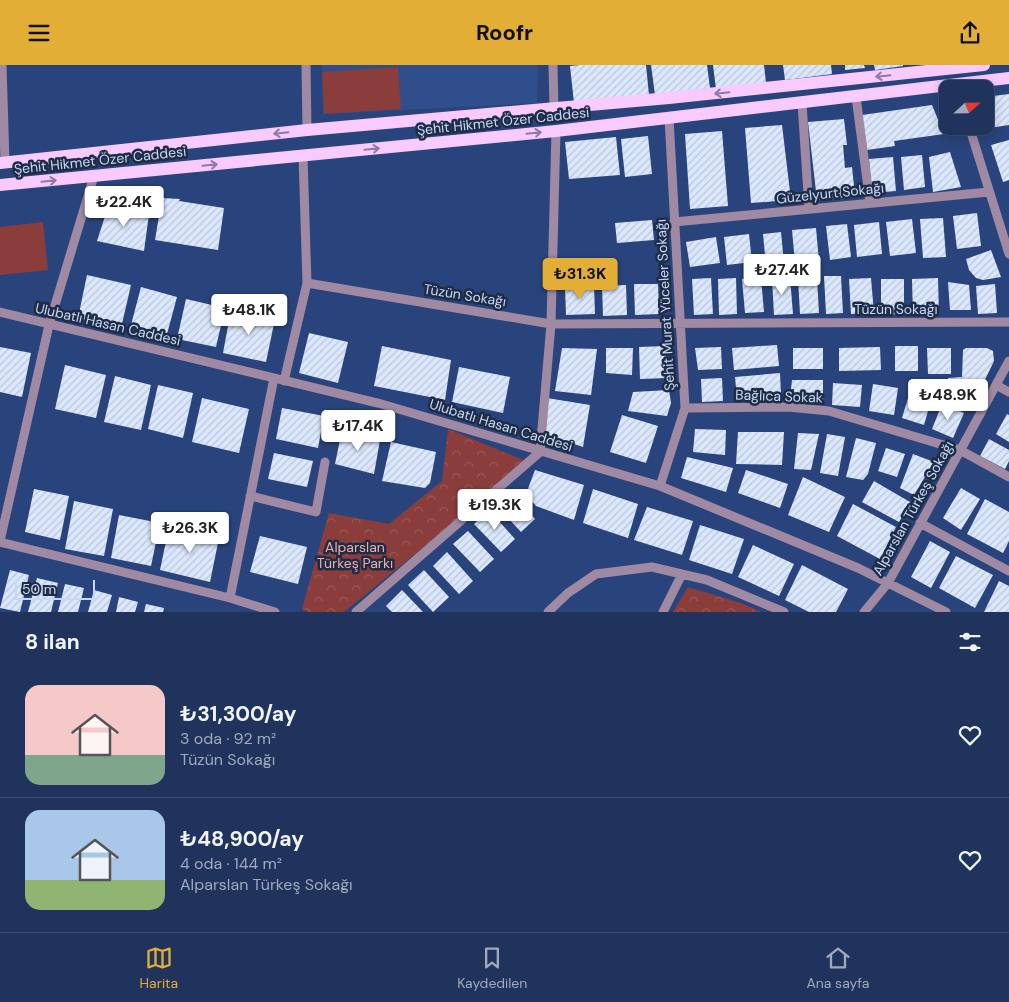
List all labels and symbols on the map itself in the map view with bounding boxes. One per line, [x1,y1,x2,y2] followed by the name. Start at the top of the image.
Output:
[876,71,892,81] one-way arrow
[939,80,994,135] north arrow
[714,88,730,98] one-way arrow
[416,103,590,139] street label: Şehit Hikmet Özer Caddesi
[273,128,289,138] one-way arrow
[525,128,541,138] one-way arrow
[13,142,187,178] street label: Şehit Hikmet Özer Caddesi
[364,144,380,154] one-way arrow
[202,160,218,170] one-way arrow
[40,176,56,185] one-way arrow
[775,178,885,208] street label: Güzelyurt Sokağı
[83,185,165,228] pin: ₺22.4K
[652,219,678,391] street label: Şehit Murat Yüceler Sokağı
[741,253,823,296] pin: ₺27.4K
[539,257,621,300] pin: ₺31.3K
[422,280,508,310] street label: Tüzün Sokağı
[208,293,290,336] pin: ₺48.1K
[33,298,183,350] street label: Ulubatlı Hasan Caddesi
[854,300,938,318] street label: Tüzün Sokağı
[907,379,989,421] pin: ₺48.9K
[735,385,823,407] street label: Bağlıca Sokak
[427,395,575,455] street label: Ulubatlı Hasan Caddesi
[317,409,399,452] pin: ₺17.4K
[869,438,957,578] street label: Alparslan Türkeş Sokağı
[454,489,536,531] pin: ₺19.3K
[149,511,231,554] pin: ₺26.3K
[317,538,393,572] park label: Alparslan Türkeş Parkı
[15,577,95,600] scale bar

